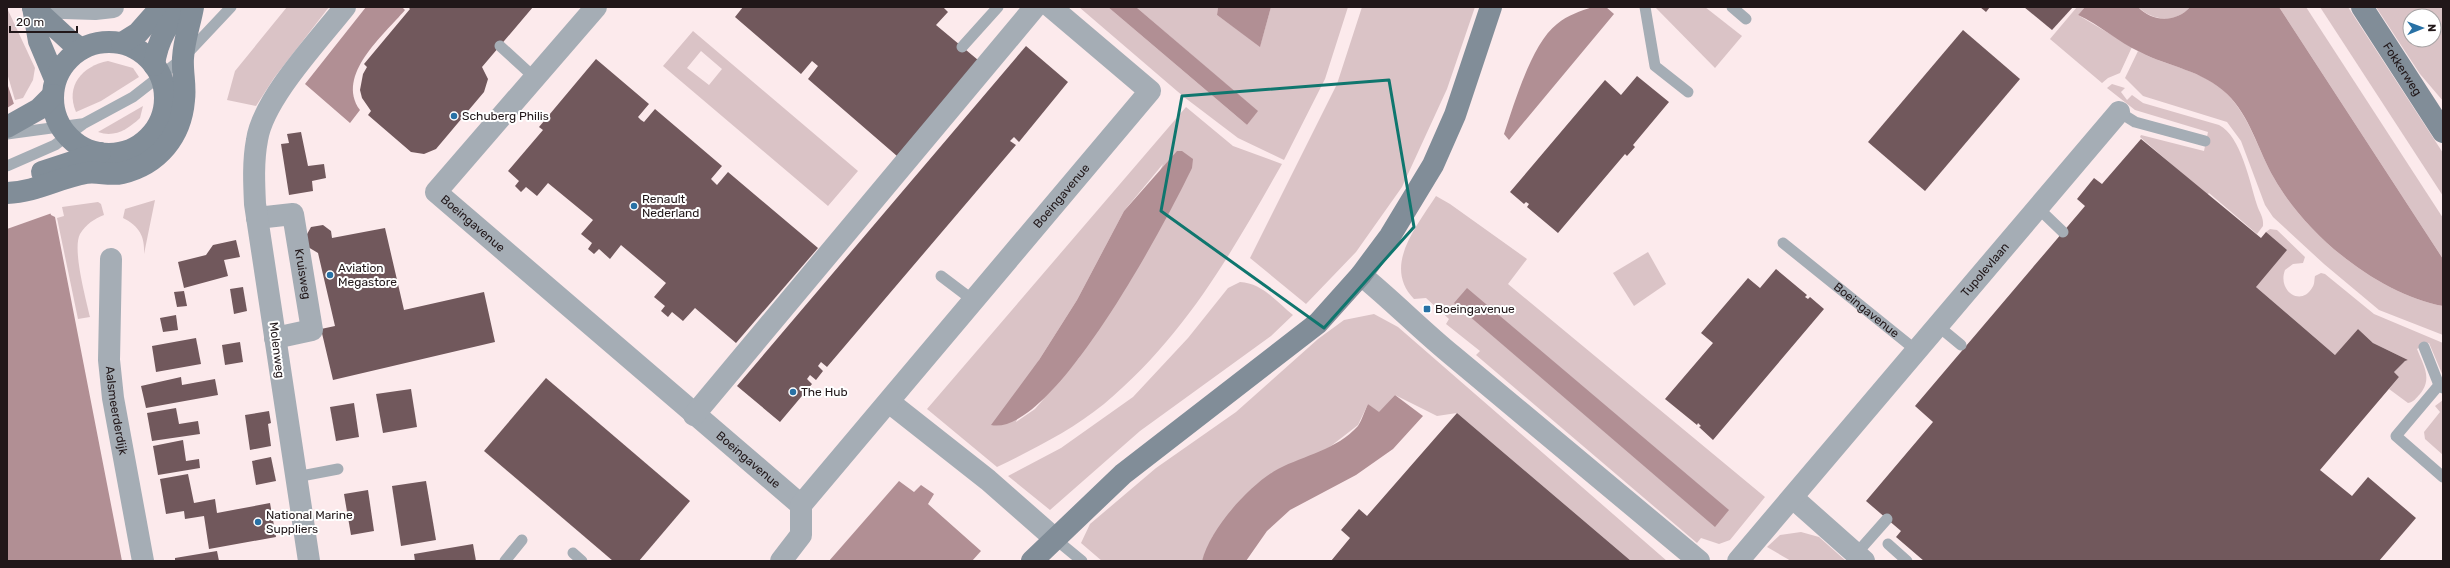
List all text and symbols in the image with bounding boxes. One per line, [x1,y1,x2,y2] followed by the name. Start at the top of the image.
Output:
[10,8,77,34] scale bar
[2402,8,2442,48] north arrow
[16,15,44,29] text: 20 m
[2425,24,2438,32] text: N
[2380,40,2425,98] street label: Fokkerweg
[462,109,549,123] place label: Schuberg Philis
[449,111,459,121] marker: Schuberg Philis
[1030,161,1093,231] street label: Boeingavenue
[438,192,508,255] street label: Boeingavenue
[642,192,699,220] place label: Renault Nederland
[629,201,639,211] marker: Renault Nederland
[1958,240,2012,300] street label: Tupolevlaan
[292,248,314,300] street label: Kruisweg
[338,261,397,289] place label: Aviation Megastore
[325,270,335,280] marker: Aviation Megastore
[1831,280,1902,341] street label: Boeingavenue
[1435,302,1515,316] place label: Boeingavenue
[1422,304,1432,314] marker: Boeingavenue
[267,321,287,379] street label: Molenweg
[103,365,130,457] street label: Aalsmeerderdijk
[801,385,848,399] place label: The Hub
[788,387,798,397] marker: The Hub
[713,428,783,491] street label: Boeingavenue
[266,508,353,536] place label: National Marine Suppliers
[253,517,263,527] marker: National Marine Suppliers

